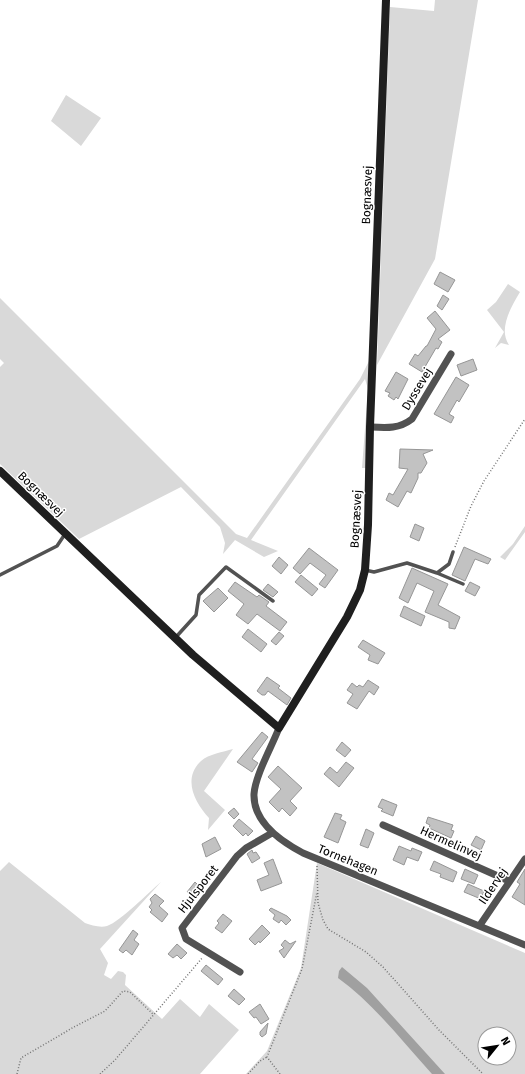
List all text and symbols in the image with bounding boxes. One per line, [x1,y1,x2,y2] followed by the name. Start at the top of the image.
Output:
[359,165,375,225] street label: Bognæsvej
[399,365,435,413] street label: Dyssevej
[15,468,67,520] street label: Bognæsvej
[347,489,365,549] street label: Bognæsvej
[418,823,484,863] street label: Hermelinvej
[316,842,380,878] street label: Tornehagen
[175,862,221,916] street label: Hjulsporet
[476,865,510,907] street label: Ildervej
[477,1026,517,1066] north arrow
[498,1035,513,1048] text: N

